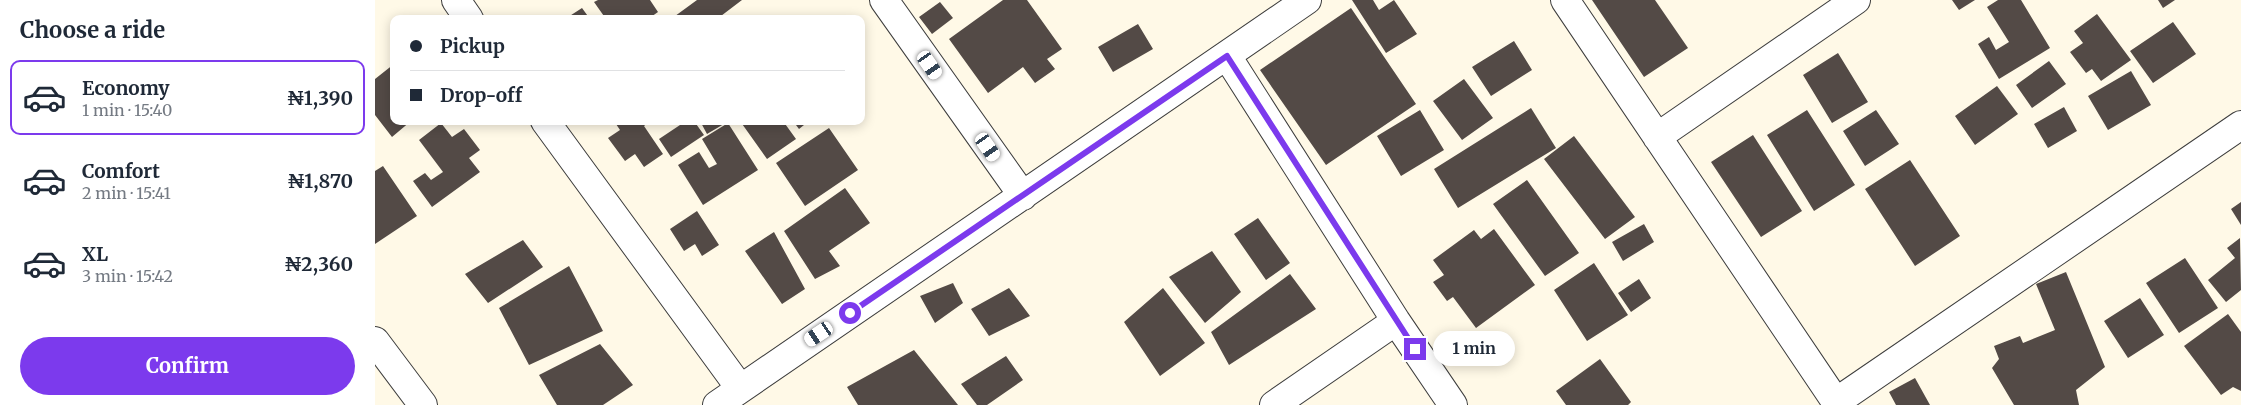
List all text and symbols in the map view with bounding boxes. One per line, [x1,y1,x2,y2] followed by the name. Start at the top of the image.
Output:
[20,16,165,44] text: Choose a ride
[440,34,505,58] text: Pickup
[915,48,944,82] car
[22,75,67,120] icon: car
[82,76,170,100] text: Economy
[440,83,522,107] text: Drop-off
[287,86,353,110] text: ₦1,390
[82,100,172,120] text: 1 min · 15:40
[973,130,1002,164] car
[22,158,67,203] icon: car
[82,159,160,183] text: Comfort
[287,169,353,193] text: ₦1,870
[82,183,171,203] text: 2 min · 15:41
[22,241,67,286] icon: car
[82,242,108,266] text: XL
[284,252,353,276] text: ₦2,360
[82,266,173,286] text: 3 min · 15:42
[839,302,861,324] route start
[802,319,835,349] car
[1433,332,1515,366] callout: 1 min
[20,337,355,395] button: Confirm
[1404,338,1426,360] route end
[1452,338,1496,358] text: 1 min

